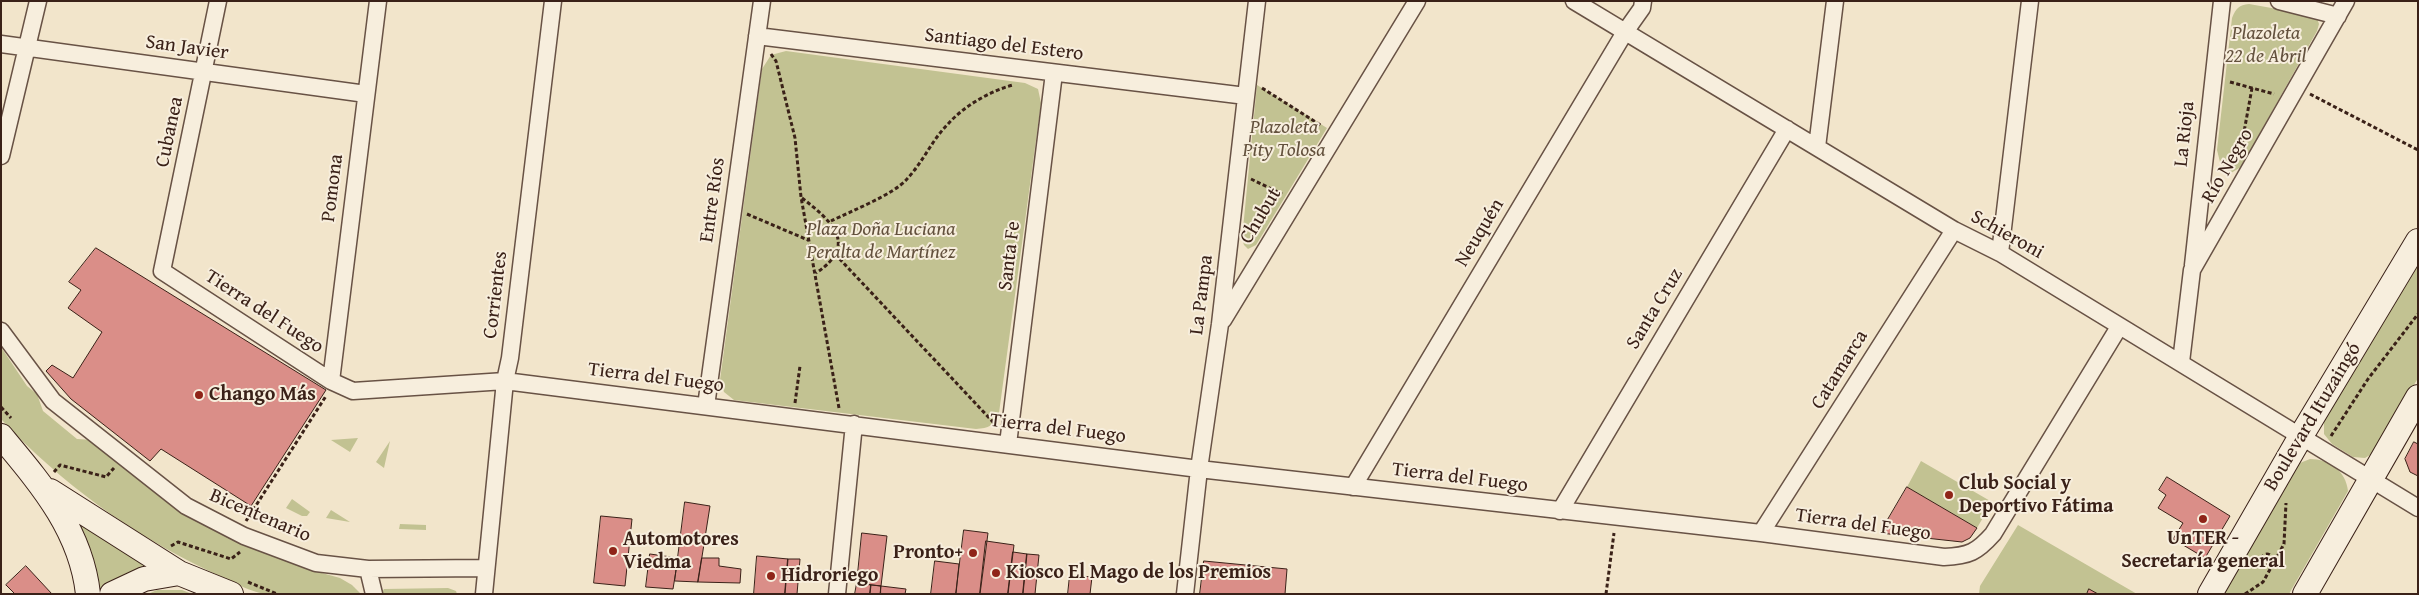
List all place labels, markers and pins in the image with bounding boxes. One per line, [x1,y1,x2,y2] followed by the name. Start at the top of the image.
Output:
[209,383,316,407] place label: Chango Más
[193,389,205,401] marker: Chango Más
[1959,472,2113,519] place label: Club Social y Deportivo Fátima
[1943,489,1955,501] marker: Club Social y Deportivo Fátima
[2197,513,2209,525] marker: UnTER - Secretaría general
[2121,527,2285,574] place label: UnTER - Secretaría general
[623,528,739,575] place label: Automotores Viedma
[893,541,963,565] place label: Pronto+
[607,545,619,557] marker: Automotores Viedma
[967,547,979,559] marker: Pronto+
[1006,561,1271,585] place label: Kiosco El Mago de los Premios
[781,564,878,588] place label: Hidroriego
[990,567,1002,579] marker: Kiosco El Mago de los Premios
[765,570,777,582] marker: Hidroriego

